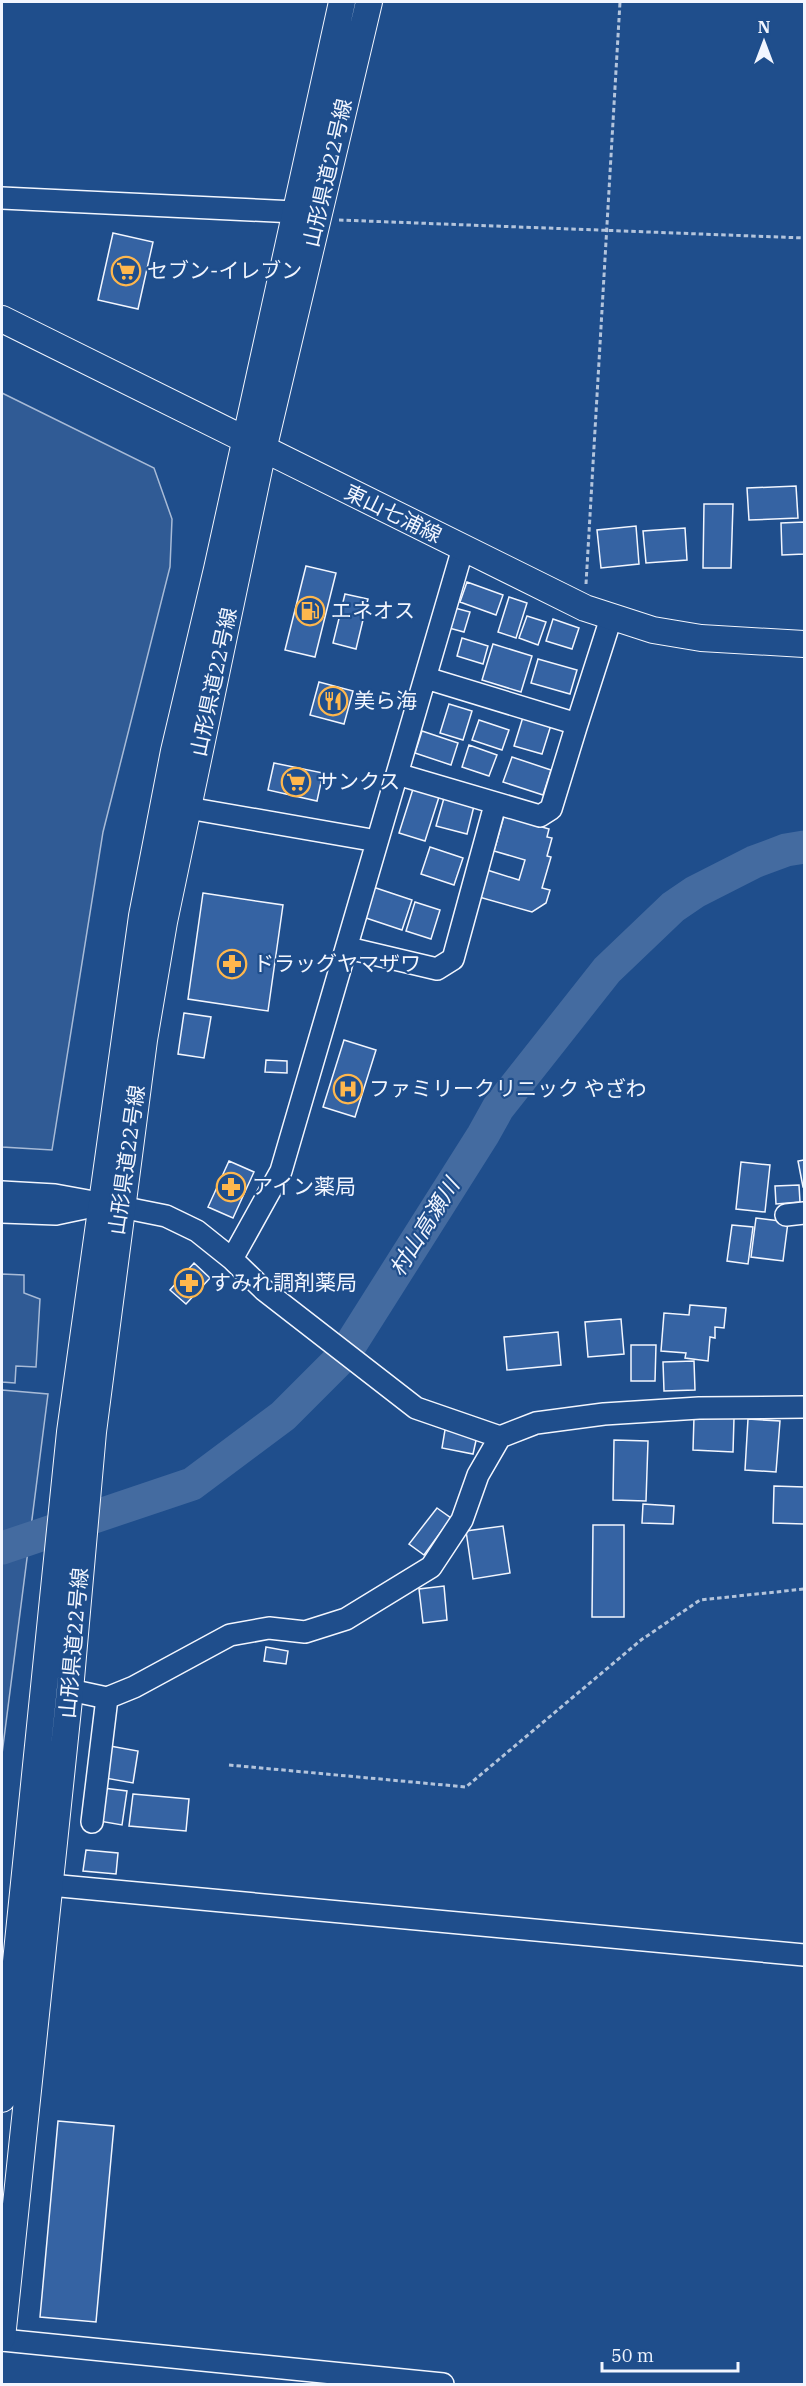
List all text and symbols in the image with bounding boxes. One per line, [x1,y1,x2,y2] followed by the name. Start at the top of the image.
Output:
[734,12,794,72] north arrow
[758,17,770,37] text: N
[296,96,358,250] street label: 山形県道22号線
[110,255,142,287] supermarket icon: セブン-イレブン
[147,256,302,284] place label: セブン-イレブン
[340,478,447,549] street label: 東山七浦線
[294,595,326,627] fuel station icon: エネオス
[331,596,415,624] place label: エネオス
[184,605,242,759] street label: 山形県道22号線
[317,685,349,717] restaurant icon: 美ら海
[354,686,417,714] place label: 美ら海
[280,766,312,798] supermarket icon: サンクス
[317,767,400,795] place label: サンクス
[216,948,248,980] pharmacy icon: ドラッグヤマザワ
[253,949,421,977] place label: ドラッグヤマザワ
[332,1073,364,1105] hospital icon: ファミリークリニック やざわ
[369,1074,647,1102] place label: ファミリークリニック やざわ
[102,1083,150,1237] street label: 山形県道22号線
[215,1171,247,1203] pharmacy icon: アイン薬局
[382,1171,466,1281] water label: 村山高瀬川
[252,1172,356,1200] place label: アイン薬局
[173,1267,205,1299] pharmacy icon: すみれ調剤薬局
[210,1268,357,1296] place label: すみれ調剤薬局
[52,1566,94,1719] street label: 山形県道22号線
[602,2335,738,2373] scale bar
[611,2344,654,2367] text: 50 m

